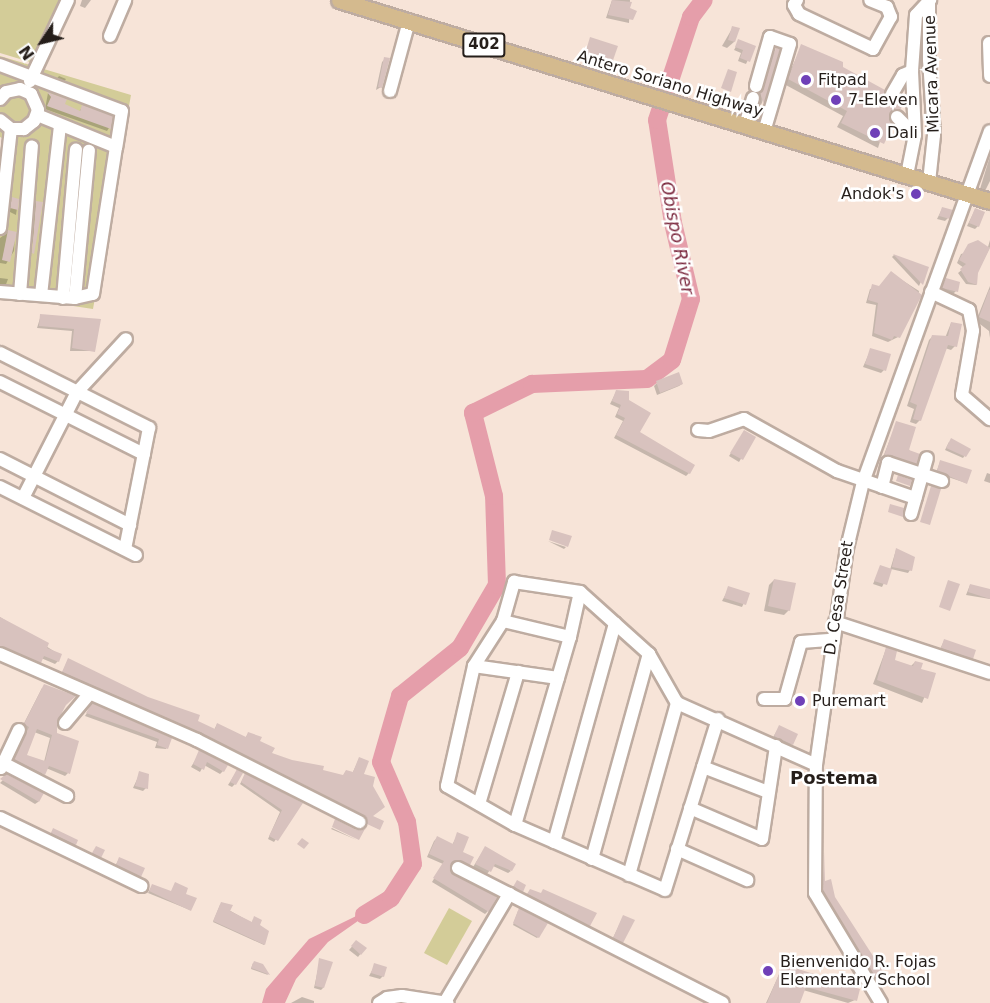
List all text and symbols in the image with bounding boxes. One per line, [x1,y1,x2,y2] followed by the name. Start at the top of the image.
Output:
[12,12,72,72] north arrow
[920,15,944,133] street label: Micara Avenue
[462,33,506,57] road number: 402
[15,42,38,64] text: N
[575,47,765,121] street label: Antero Soriano Highway
[818,70,867,90] place label: Fitpad
[799,73,813,87] marker: Fitpad
[848,90,918,110] place label: 7-Eleven
[829,93,843,107] marker: 7-Eleven
[887,123,918,143] place label: Dali
[868,126,882,140] marker: Dali
[655,180,699,296] water label: Obispo River
[841,184,904,204] place label: Andok's
[909,187,923,201] marker: Andok's
[820,540,858,656] street label: D. Cesa Street
[812,691,886,711] place label: Puremart
[793,694,807,708] marker: Puremart
[790,767,878,789] district label: Postema
[780,952,936,990] place label: Bienvenido R. Fojas Elementary School
[761,964,775,978] marker: Bienvenido R. Fojas Elementary School

